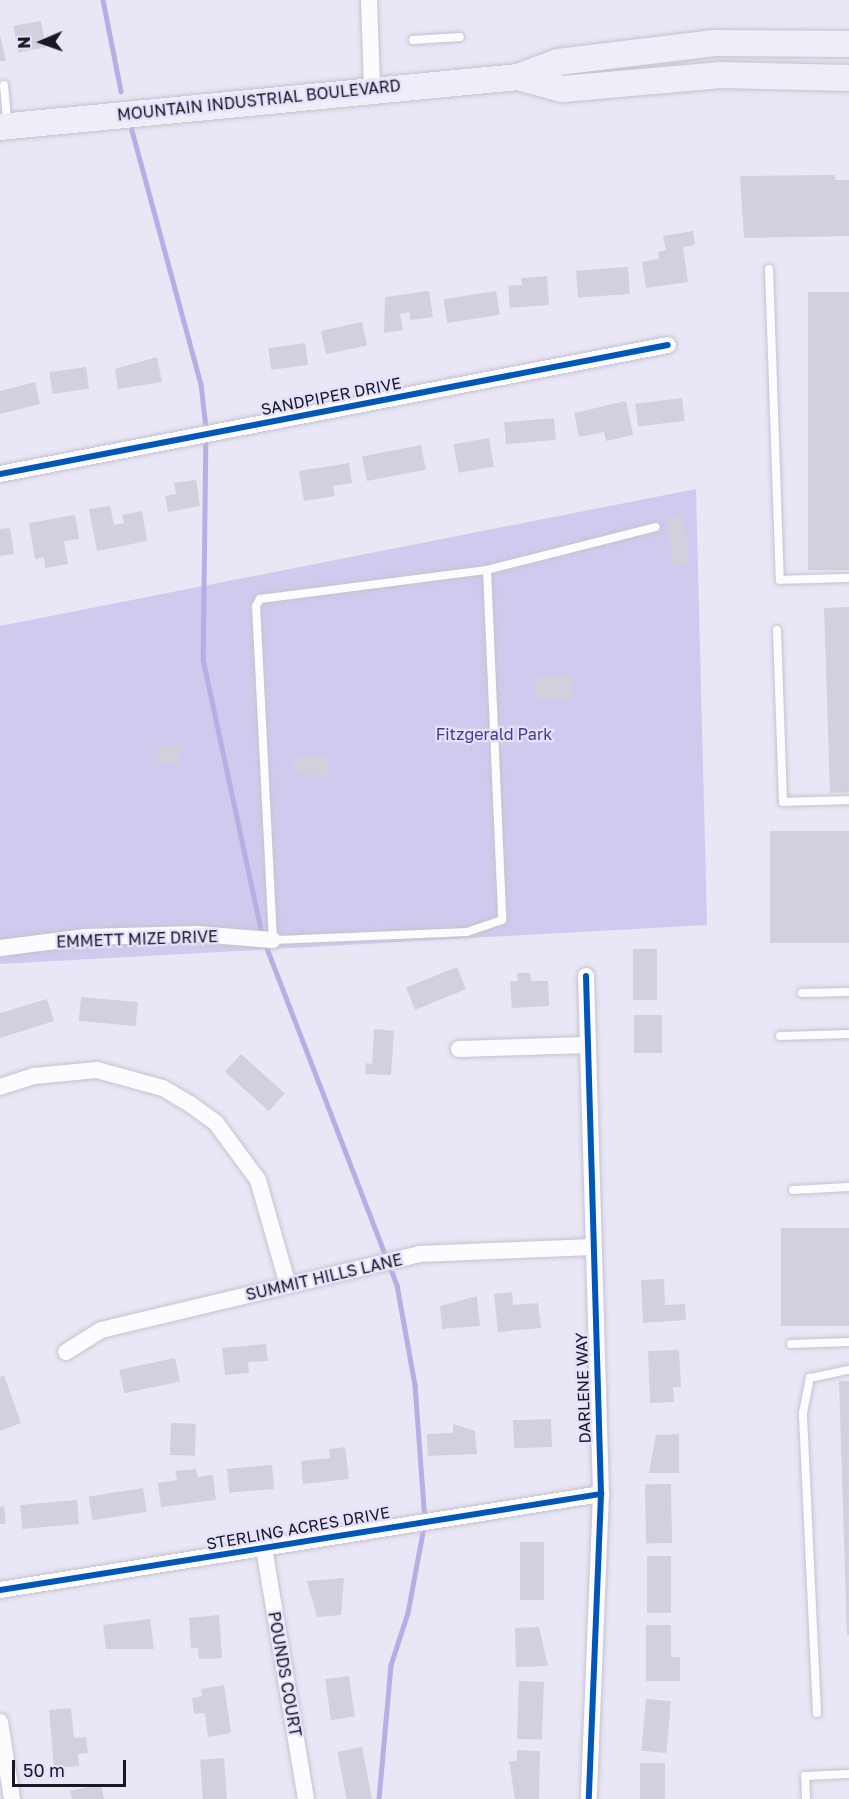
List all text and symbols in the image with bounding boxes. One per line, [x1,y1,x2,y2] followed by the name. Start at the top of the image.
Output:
[12,12,72,72] north arrow
[14,36,34,49] text: N
[116,76,402,124] street label: MOUNTAIN INDUSTRIAL BOULEVARD
[259,373,403,419] street label: SANDPIPER DRIVE
[436,724,552,744] park label: Fitzgerald Park
[56,927,218,951] street label: EMMETT MIZE DRIVE
[244,1250,404,1304] street label: SUMMIT HILLS LANE
[571,1332,595,1444] street label: DARLENE WAY
[205,1502,391,1554] street label: STERLING ACRES DRIVE
[265,1610,305,1738] street label: POUNDS COURT
[15,1748,129,1786] scale bar
[23,1759,65,1781] text: 50 m

